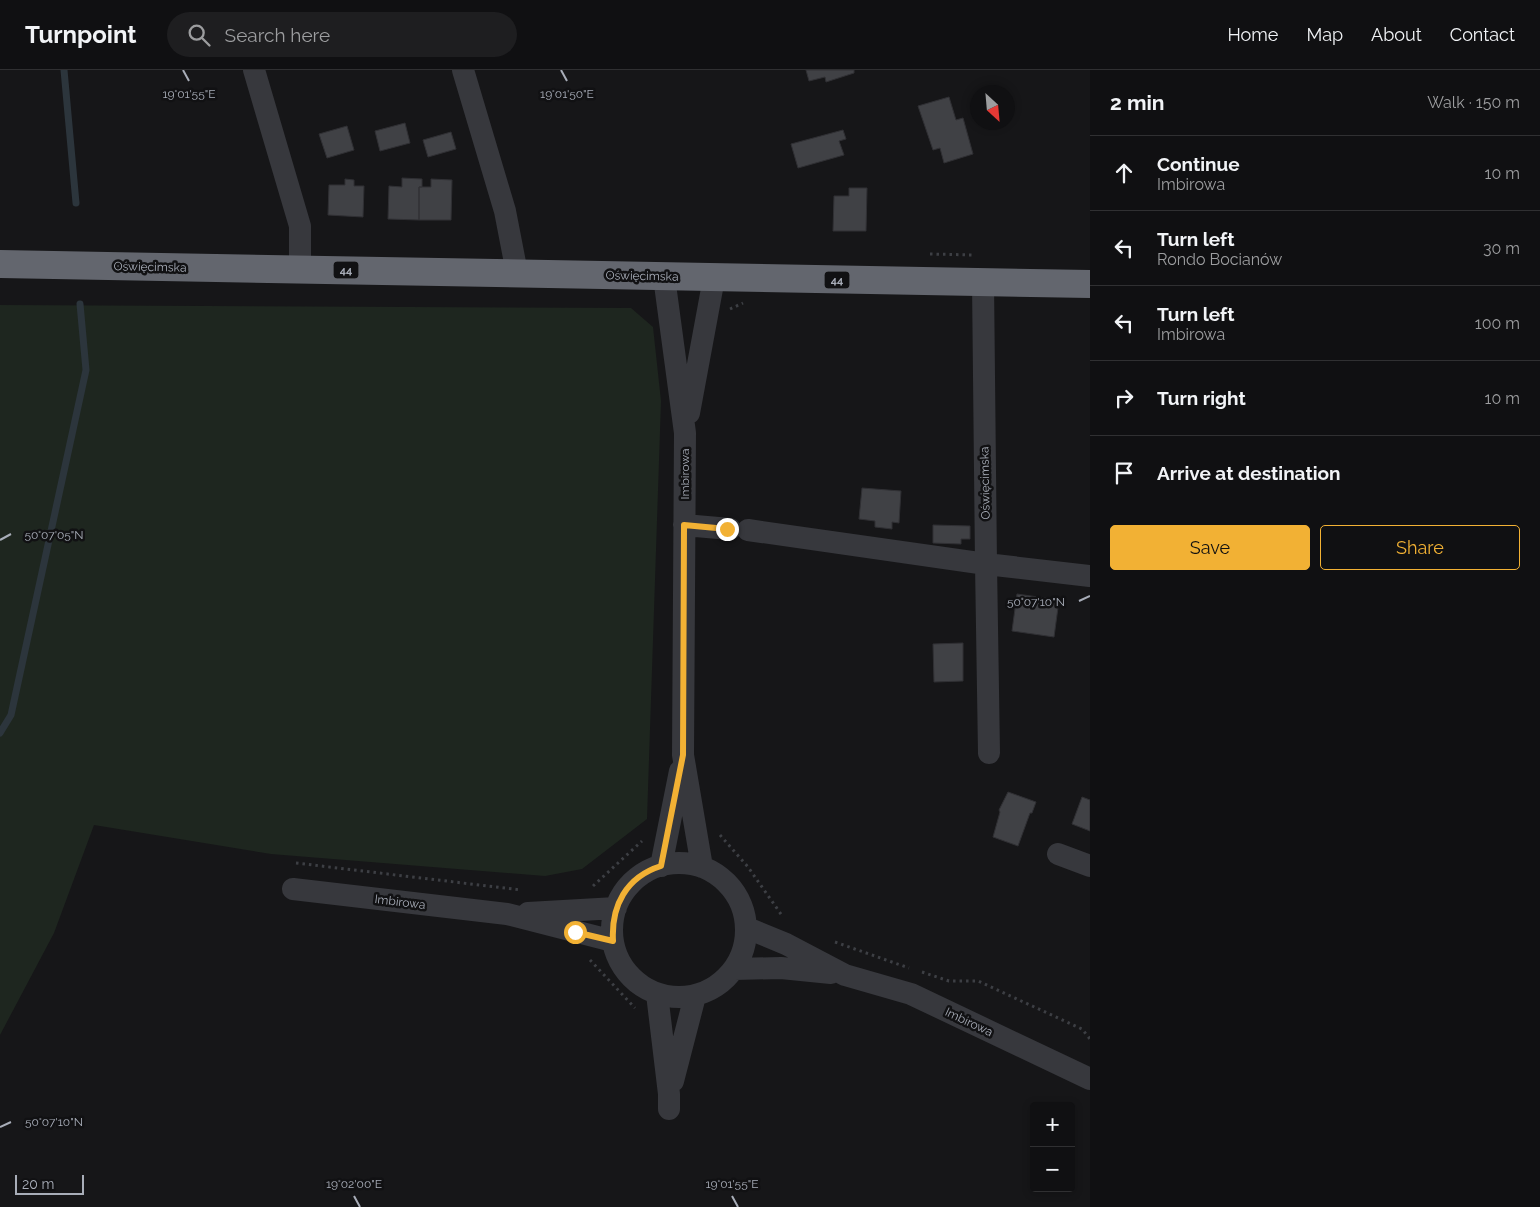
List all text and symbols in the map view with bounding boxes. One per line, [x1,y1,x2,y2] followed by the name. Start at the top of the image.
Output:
[167,12,517,57] search box
[25,20,137,49] text: Turnpoint
[185,21,213,49] icon: search
[225,24,330,46] text: Search here
[1227,24,1278,45] text: Home
[1306,24,1343,45] text: Map
[1371,24,1422,45] text: About
[1450,24,1515,45] text: Contact
[970,85,1015,130] north arrow
[162,87,216,101] text: 19°01'55"E
[540,87,594,101] text: 19°01'50"E
[1110,90,1164,115] text: 2 min
[1427,93,1520,112] text: Walk · 150 m
[1157,153,1240,175] text: Continue
[1110,159,1138,187] icon: ahead
[1485,164,1520,183] text: 10 m
[1157,175,1225,194] text: Imbirowa
[1157,228,1234,250] text: Turn left
[1110,234,1138,262] icon: left
[1483,239,1520,258] text: 30 m
[1157,250,1282,269] text: Rondo Bocianów
[113,259,187,275] street label: Oświęcimska
[334,262,358,278] road number: 44
[605,268,679,284] street label: Oświęcimska
[824,272,850,288] road number: 44
[1157,303,1234,325] text: Turn left
[1110,309,1138,337] icon: left
[1475,314,1520,333] text: 100 m
[1157,325,1225,344] text: Imbirowa
[1110,384,1138,412] icon: right
[1157,387,1246,409] text: Turn right
[1485,389,1520,408] text: 10 m
[977,446,993,520] street label: Oświęcimska
[678,448,692,500] street label: Imbirowa
[1110,459,1138,487] icon: arrive
[1157,462,1341,484] text: Arrive at destination
[716,518,739,541] route end
[1110,525,1310,570] button: Save
[1320,525,1520,570] button: Share
[24,528,84,542] text: 50°07'05"N
[1007,595,1065,609] text: 50°07'10"N
[374,892,426,912] street label: Imbirowa
[564,921,587,944] route start
[943,1005,995,1039] street label: Imbirowa
[1030,1102,1075,1192] map controls
[1030,1102,1075,1147] button: +
[25,1115,83,1129] text: 50°07'10"N
[1030,1147,1075,1192] button: −
[15,1172,84,1195] scale bar
[22,1176,54,1192] text: 20 m
[326,1177,382,1191] text: 19°02'00"E
[705,1177,759,1191] text: 19°01'55"E

